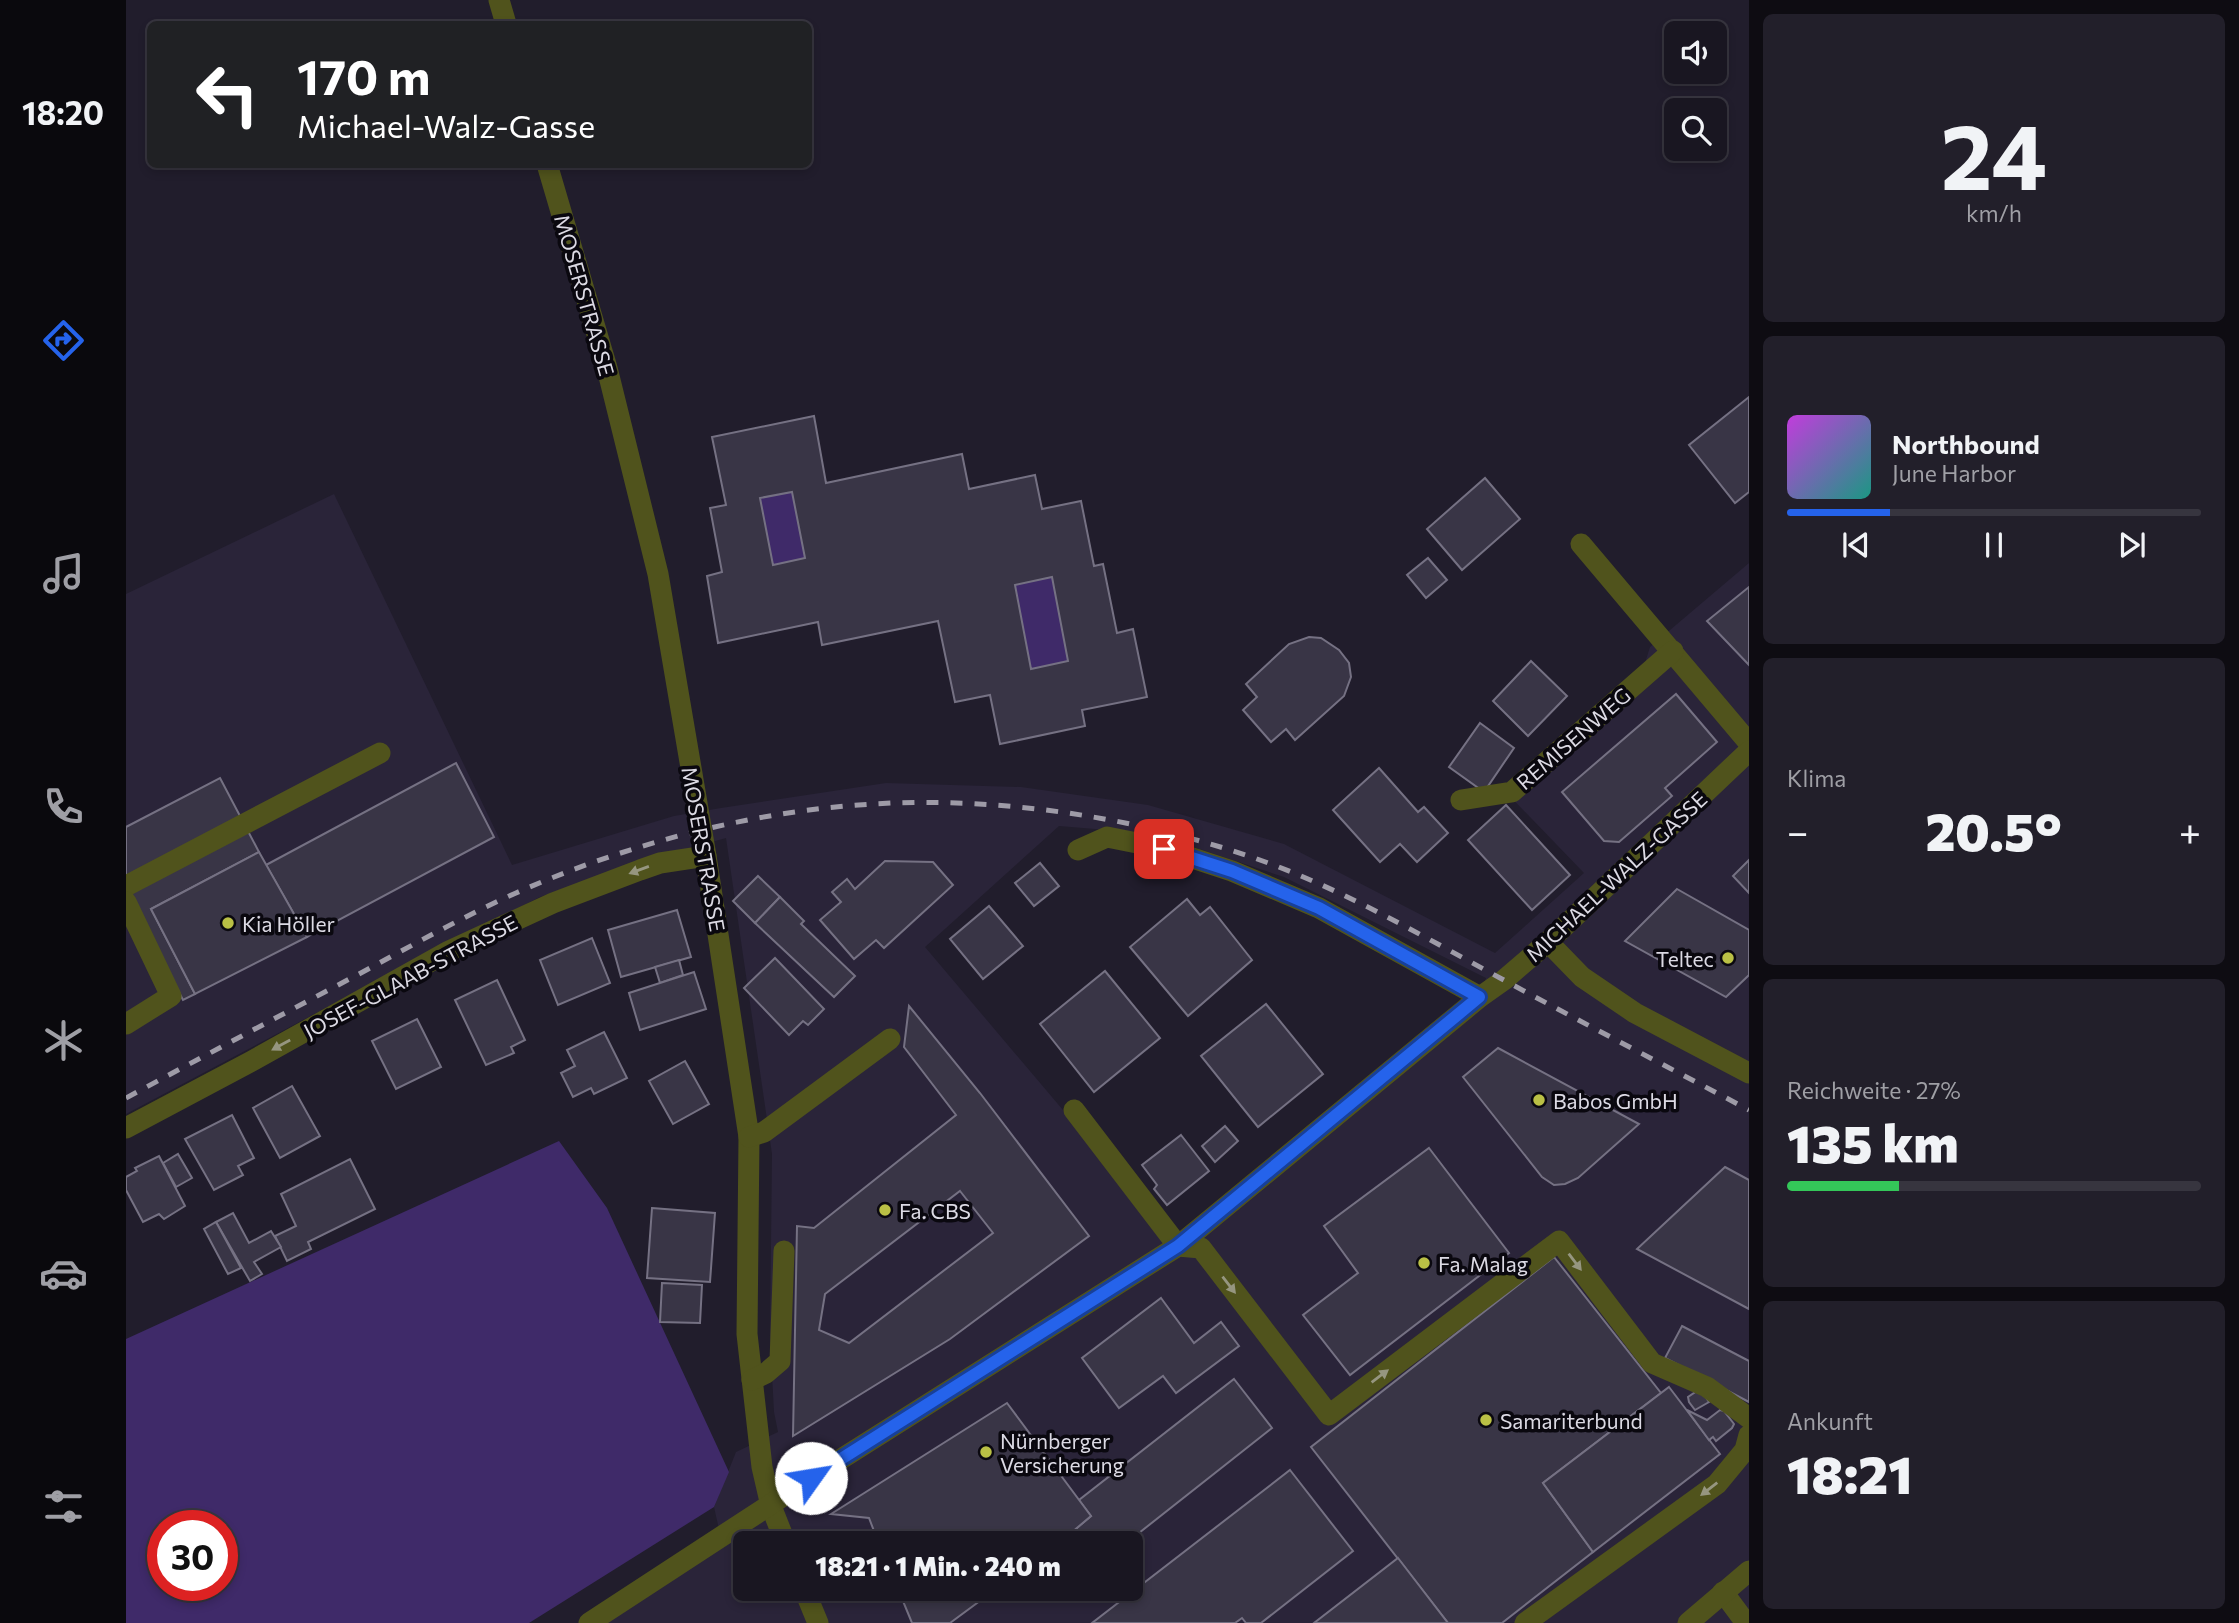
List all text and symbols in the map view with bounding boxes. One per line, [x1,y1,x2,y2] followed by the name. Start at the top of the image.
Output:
[1664,21,1727,161] map controls
[1664,21,1727,84] button: sound
[297,45,430,105] text: 170 m
[182,49,273,140] icon: left
[22,92,104,132] text: 18:20
[1941,97,2047,209] text: 24
[1664,98,1727,161] button: search
[297,105,595,145] text: Michael-Walz-Gasse
[1966,199,2022,227] text: km/h
[550,211,620,379] street label: MOSERSTRASSE
[39,316,88,365] icon: directions
[1892,428,2040,459] text: Northbound
[1892,459,2016,487] text: June Harbor
[1837,526,1875,564] icon: previous
[1975,526,2013,564] icon: pause
[2113,526,2151,564] icon: next
[39,549,88,598] icon: music
[1511,682,1635,794] street label: REMISENWEG
[1787,764,1846,792] text: Klima
[677,765,731,933] street label: MOSERSTRASSE
[39,782,88,831] icon: phone
[1520,786,1712,966] street label: MICHAEL-WALZ-GASSE
[1925,798,2062,862] text: 20.5°
[1787,807,1809,854] text: −
[2179,807,2201,854] text: +
[1134,819,1194,879] pin
[1145,830,1183,868] icon: arrive
[629,865,650,876] one-way arrow
[299,909,521,1043] street label: JOSEF-GLAAB-STRASSE
[242,911,335,936] place label: Kia Höller
[220,915,236,931] marker: Kia Höller
[1656,946,1714,971] place label: Teltec
[1720,950,1736,966] marker: Teltec
[39,1016,88,1065] icon: climate
[272,1039,291,1051] one-way arrow
[1787,1076,1961,1104] text: Reichweite · 27%
[1553,1088,1678,1113] place label: Babos GmbH
[1531,1092,1547,1108] marker: Babos GmbH
[1787,1110,1959,1174] text: 135 km
[899,1198,971,1223] place label: Fa. CBS
[877,1202,893,1218] marker: Fa. CBS
[39,1249,88,1298] icon: car
[1438,1251,1528,1276] place label: Fa. Malag
[1568,1253,1582,1271] one-way arrow
[1416,1255,1432,1271] marker: Fa. Malag
[1221,1275,1236,1293] one-way arrow
[1370,1369,1388,1384] one-way arrow
[1787,1407,1873,1435] text: Ankunft
[1500,1408,1643,1433] place label: Samariterbund
[1478,1412,1494,1428] marker: Samariterbund
[1000,1428,1124,1477] place label: Nürnberger Versicherung
[774,1441,848,1515] position arrow
[1787,1441,1913,1505] text: 18:21
[978,1444,994,1460] marker: Nürnberger Versicherung
[1701,1481,1719,1496] one-way arrow
[39,1482,88,1531] icon: filters
[147,1510,238,1601] speed limit sign: 30
[815,1550,1061,1581] text: 18:21 · 1 Min. · 240 m

